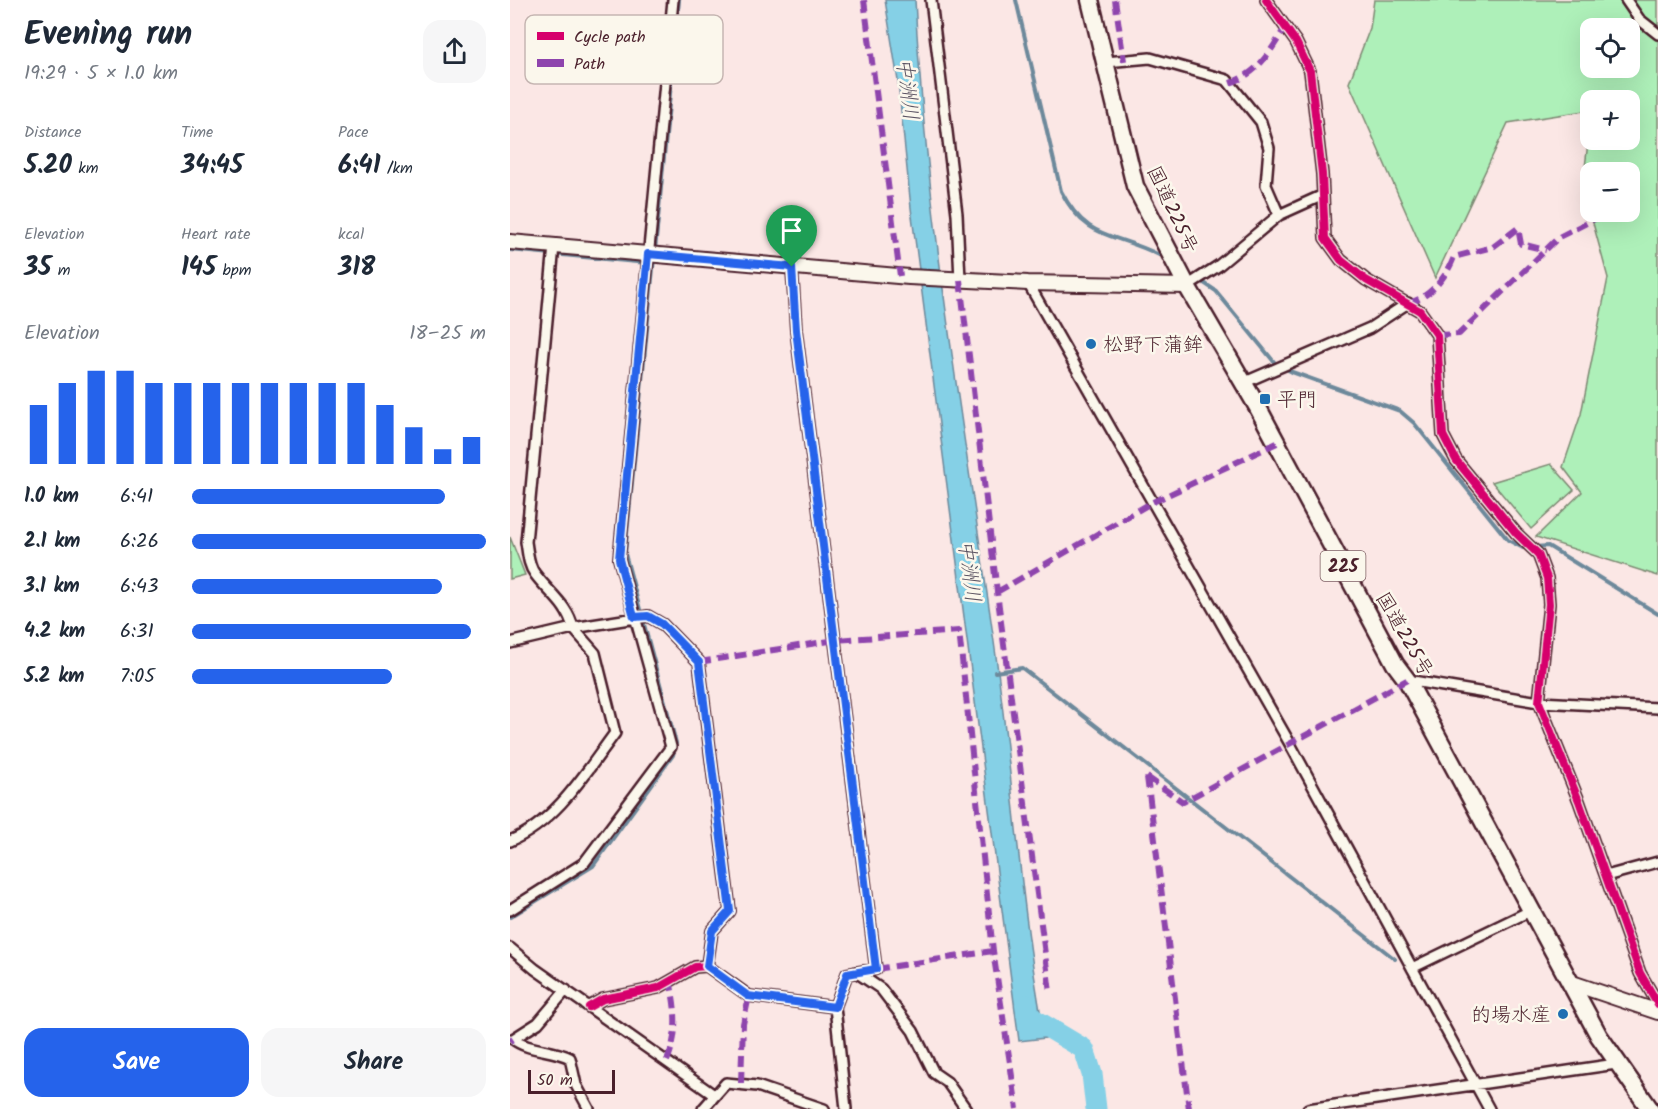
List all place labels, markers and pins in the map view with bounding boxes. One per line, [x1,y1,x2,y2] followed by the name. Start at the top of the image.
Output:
[766,205,817,267] pin
[1103,330,1203,362] place label: 松野下蒲鉾
[1084,337,1098,351] marker: 松野下蒲鉾
[1277,385,1317,417] place label: 平門
[1258,392,1272,406] marker: 平門
[1471,1000,1551,1032] place label: 的場水産
[1556,1007,1570,1021] marker: 的場水産

